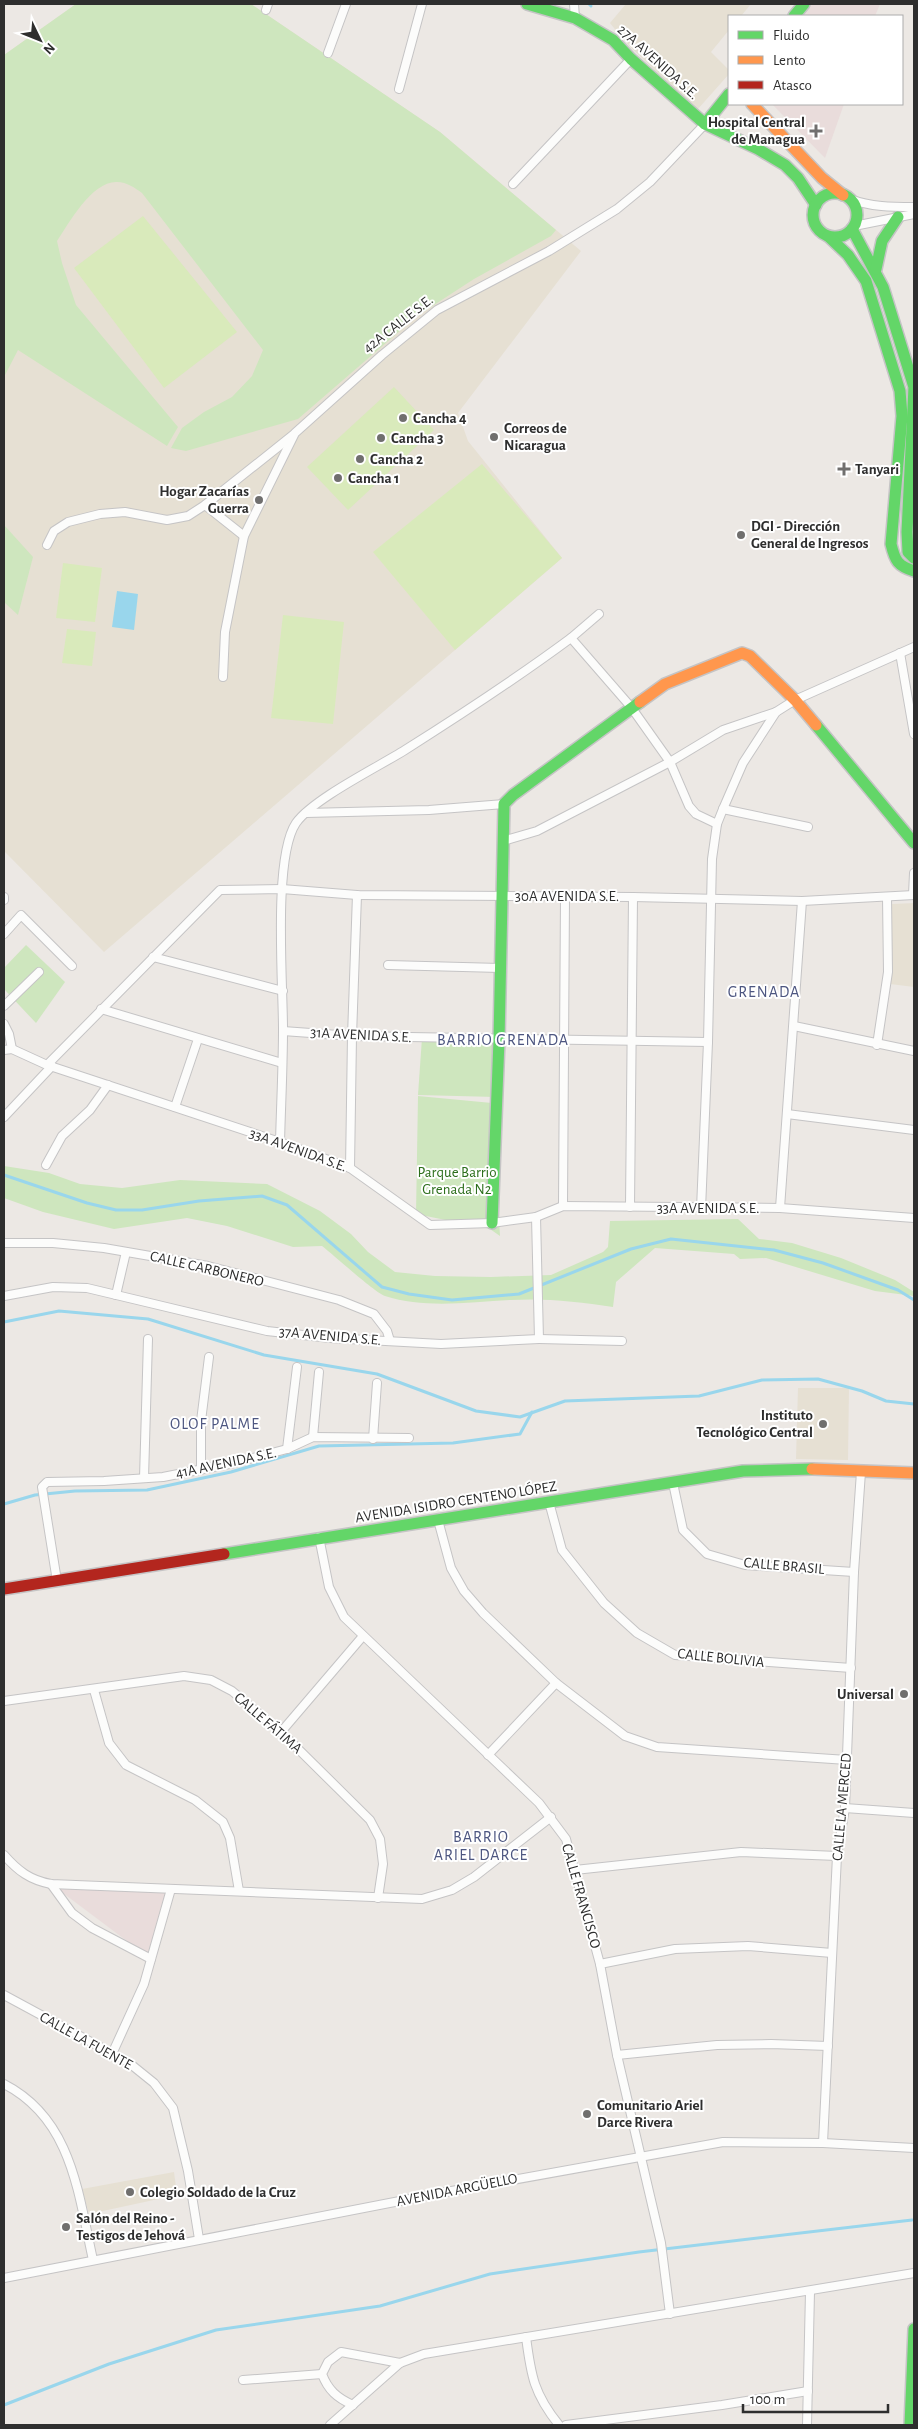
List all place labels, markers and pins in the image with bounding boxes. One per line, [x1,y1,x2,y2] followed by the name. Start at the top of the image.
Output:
[708,115,805,147] place label: Hospital Central de Managua
[809,124,823,138] marker: Hospital Central de Managua
[413,411,467,426] place label: Cancha 4
[397,412,409,424] marker: Cancha 4
[504,421,567,453] place label: Correos de Nicaragua
[391,431,443,446] place label: Cancha 3
[488,431,500,443] marker: Correos de Nicaragua
[375,432,387,444] marker: Cancha 3
[370,452,423,467] place label: Cancha 2
[354,453,366,465] marker: Cancha 2
[837,462,851,476] marker: Tanyari
[855,462,899,477] place label: Tanyari
[348,471,399,486] place label: Cancha 1
[332,472,344,484] marker: Cancha 1
[159,484,249,516] place label: Hogar Zacarías Guerra
[253,494,265,506] marker: Hogar Zacarías Guerra
[751,519,869,551] place label: DGI - Dirección General de Ingresos
[735,529,747,541] marker: DGI - Dirección General de Ingresos
[696,1408,813,1440] place label: Instituto Tecnológico Central
[817,1418,829,1430] marker: Instituto Tecnológico Central
[837,1687,894,1702] place label: Universal
[898,1688,910,1700] marker: Universal
[597,2098,704,2130] place label: Comunitario Ariel Darce Rivera
[581,2108,593,2120] marker: Comunitario Ariel Darce Rivera
[140,2185,296,2200] place label: Colegio Soldado de la Cruz
[124,2186,136,2198] marker: Colegio Soldado de la Cruz
[76,2211,185,2243] place label: Salón del Reino - Testigos de Jehová
[60,2221,72,2233] marker: Salón del Reino - Testigos de Jehová

